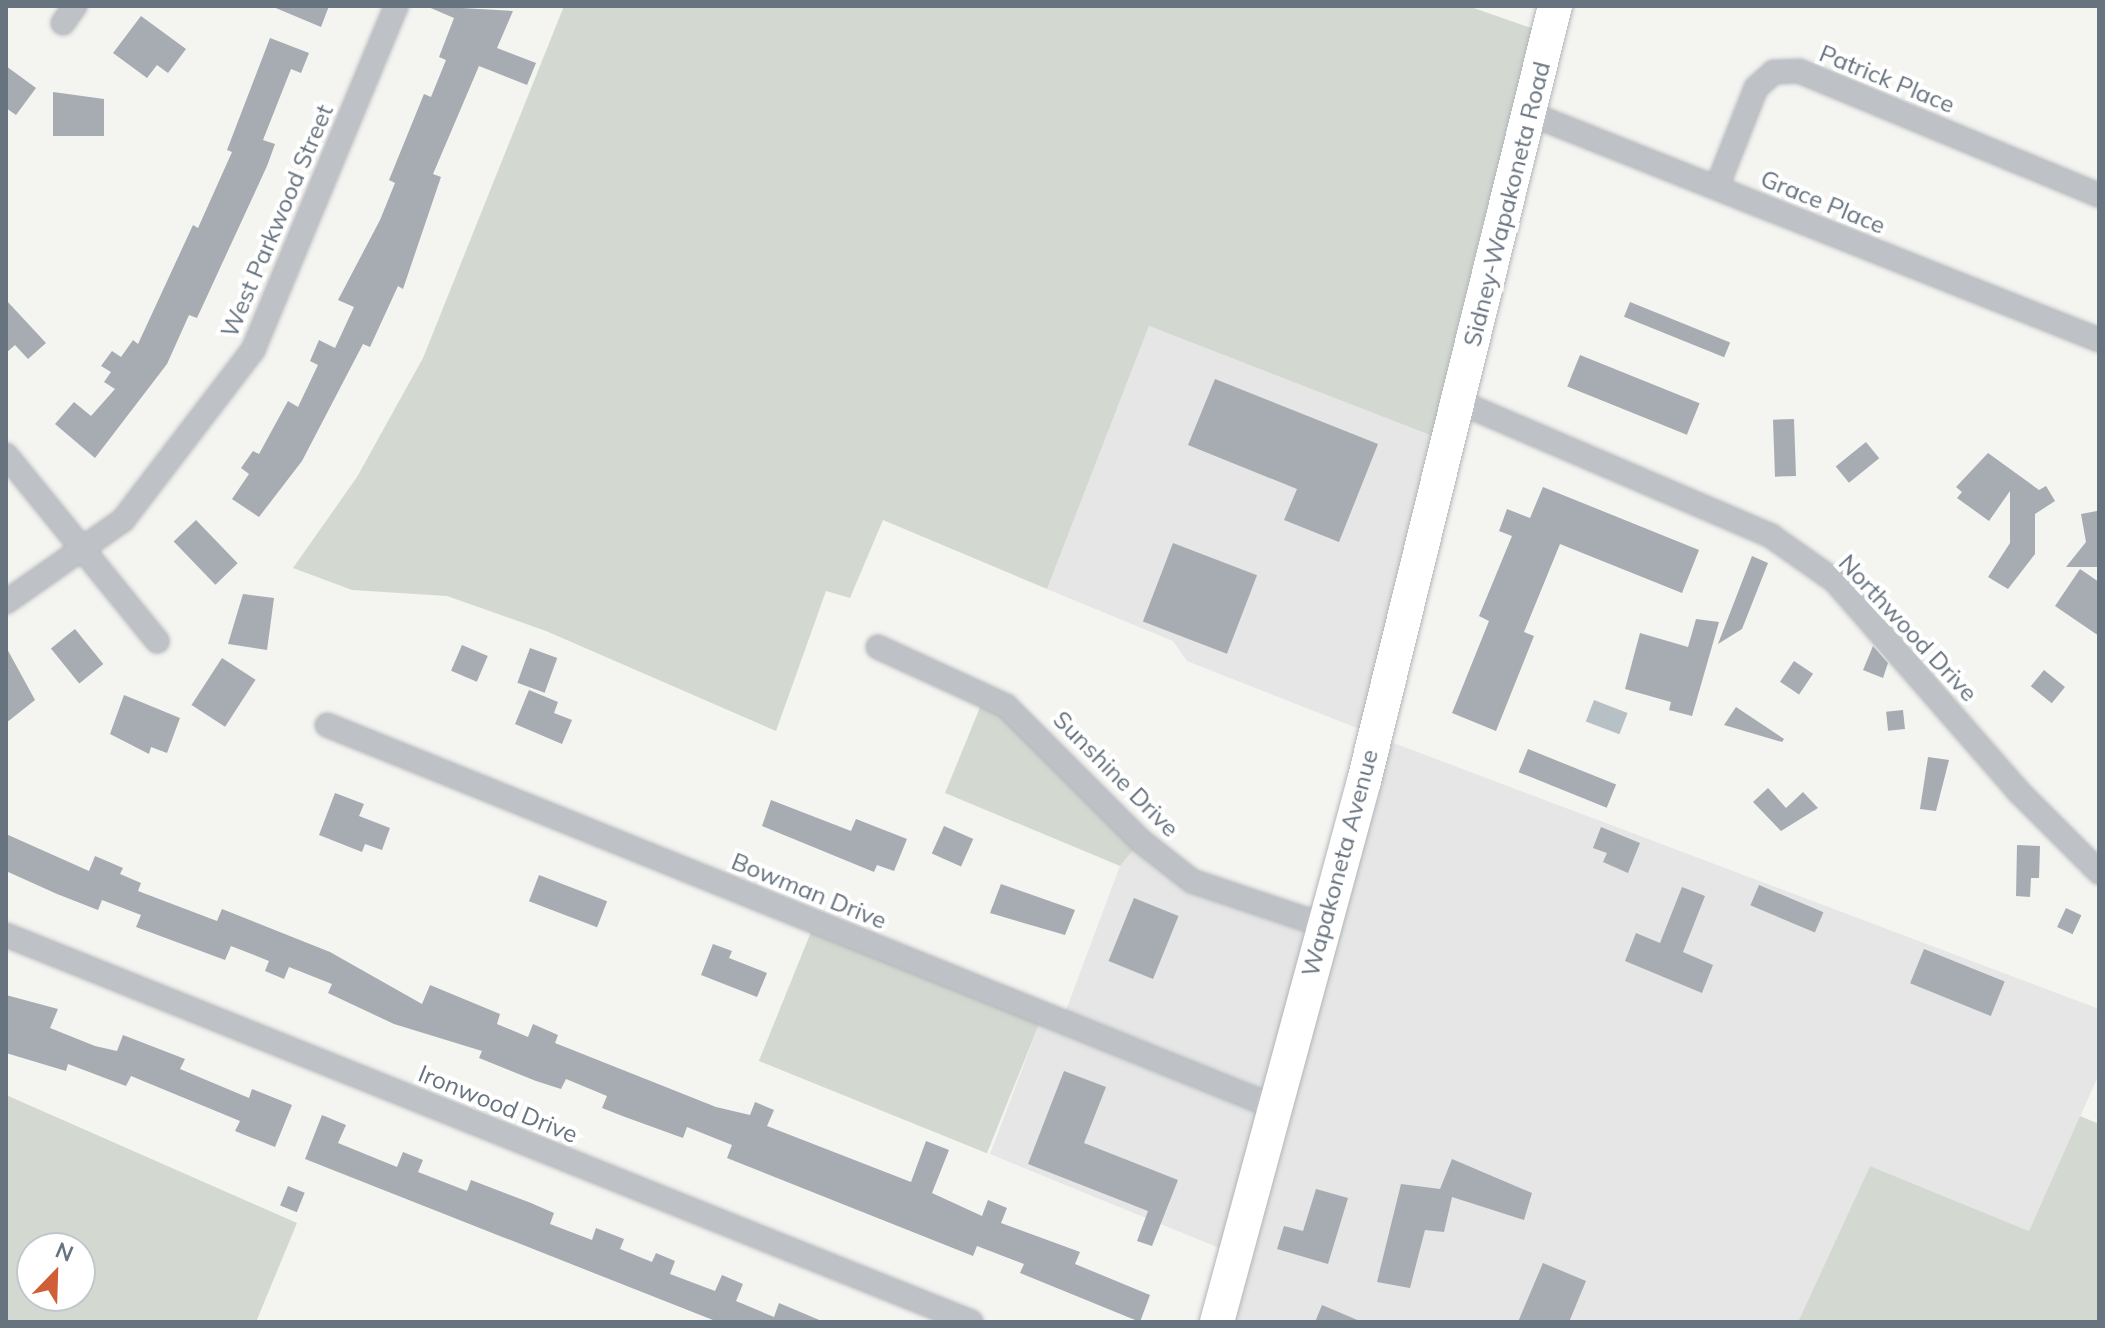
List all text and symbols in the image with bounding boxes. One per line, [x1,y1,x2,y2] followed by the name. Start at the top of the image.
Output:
[1815,39,1959,119] street label: Patrick Place
[1458,58,1556,350] street label: Sidney-Wapakoneta Road
[215,100,339,342] street label: West Parkwood Street
[1756,164,1890,240] street label: Grace Place
[1833,549,1983,707] street label: Northwood Drive
[1047,705,1185,843] street label: Sunshine Drive
[1296,746,1384,980] street label: Wapakoneta Avenue
[727,847,891,935] street label: Bowman Drive
[414,1059,582,1149] street label: Ironwood Drive
[16,1232,96,1312] north arrow
[51,1236,78,1268] text: N

